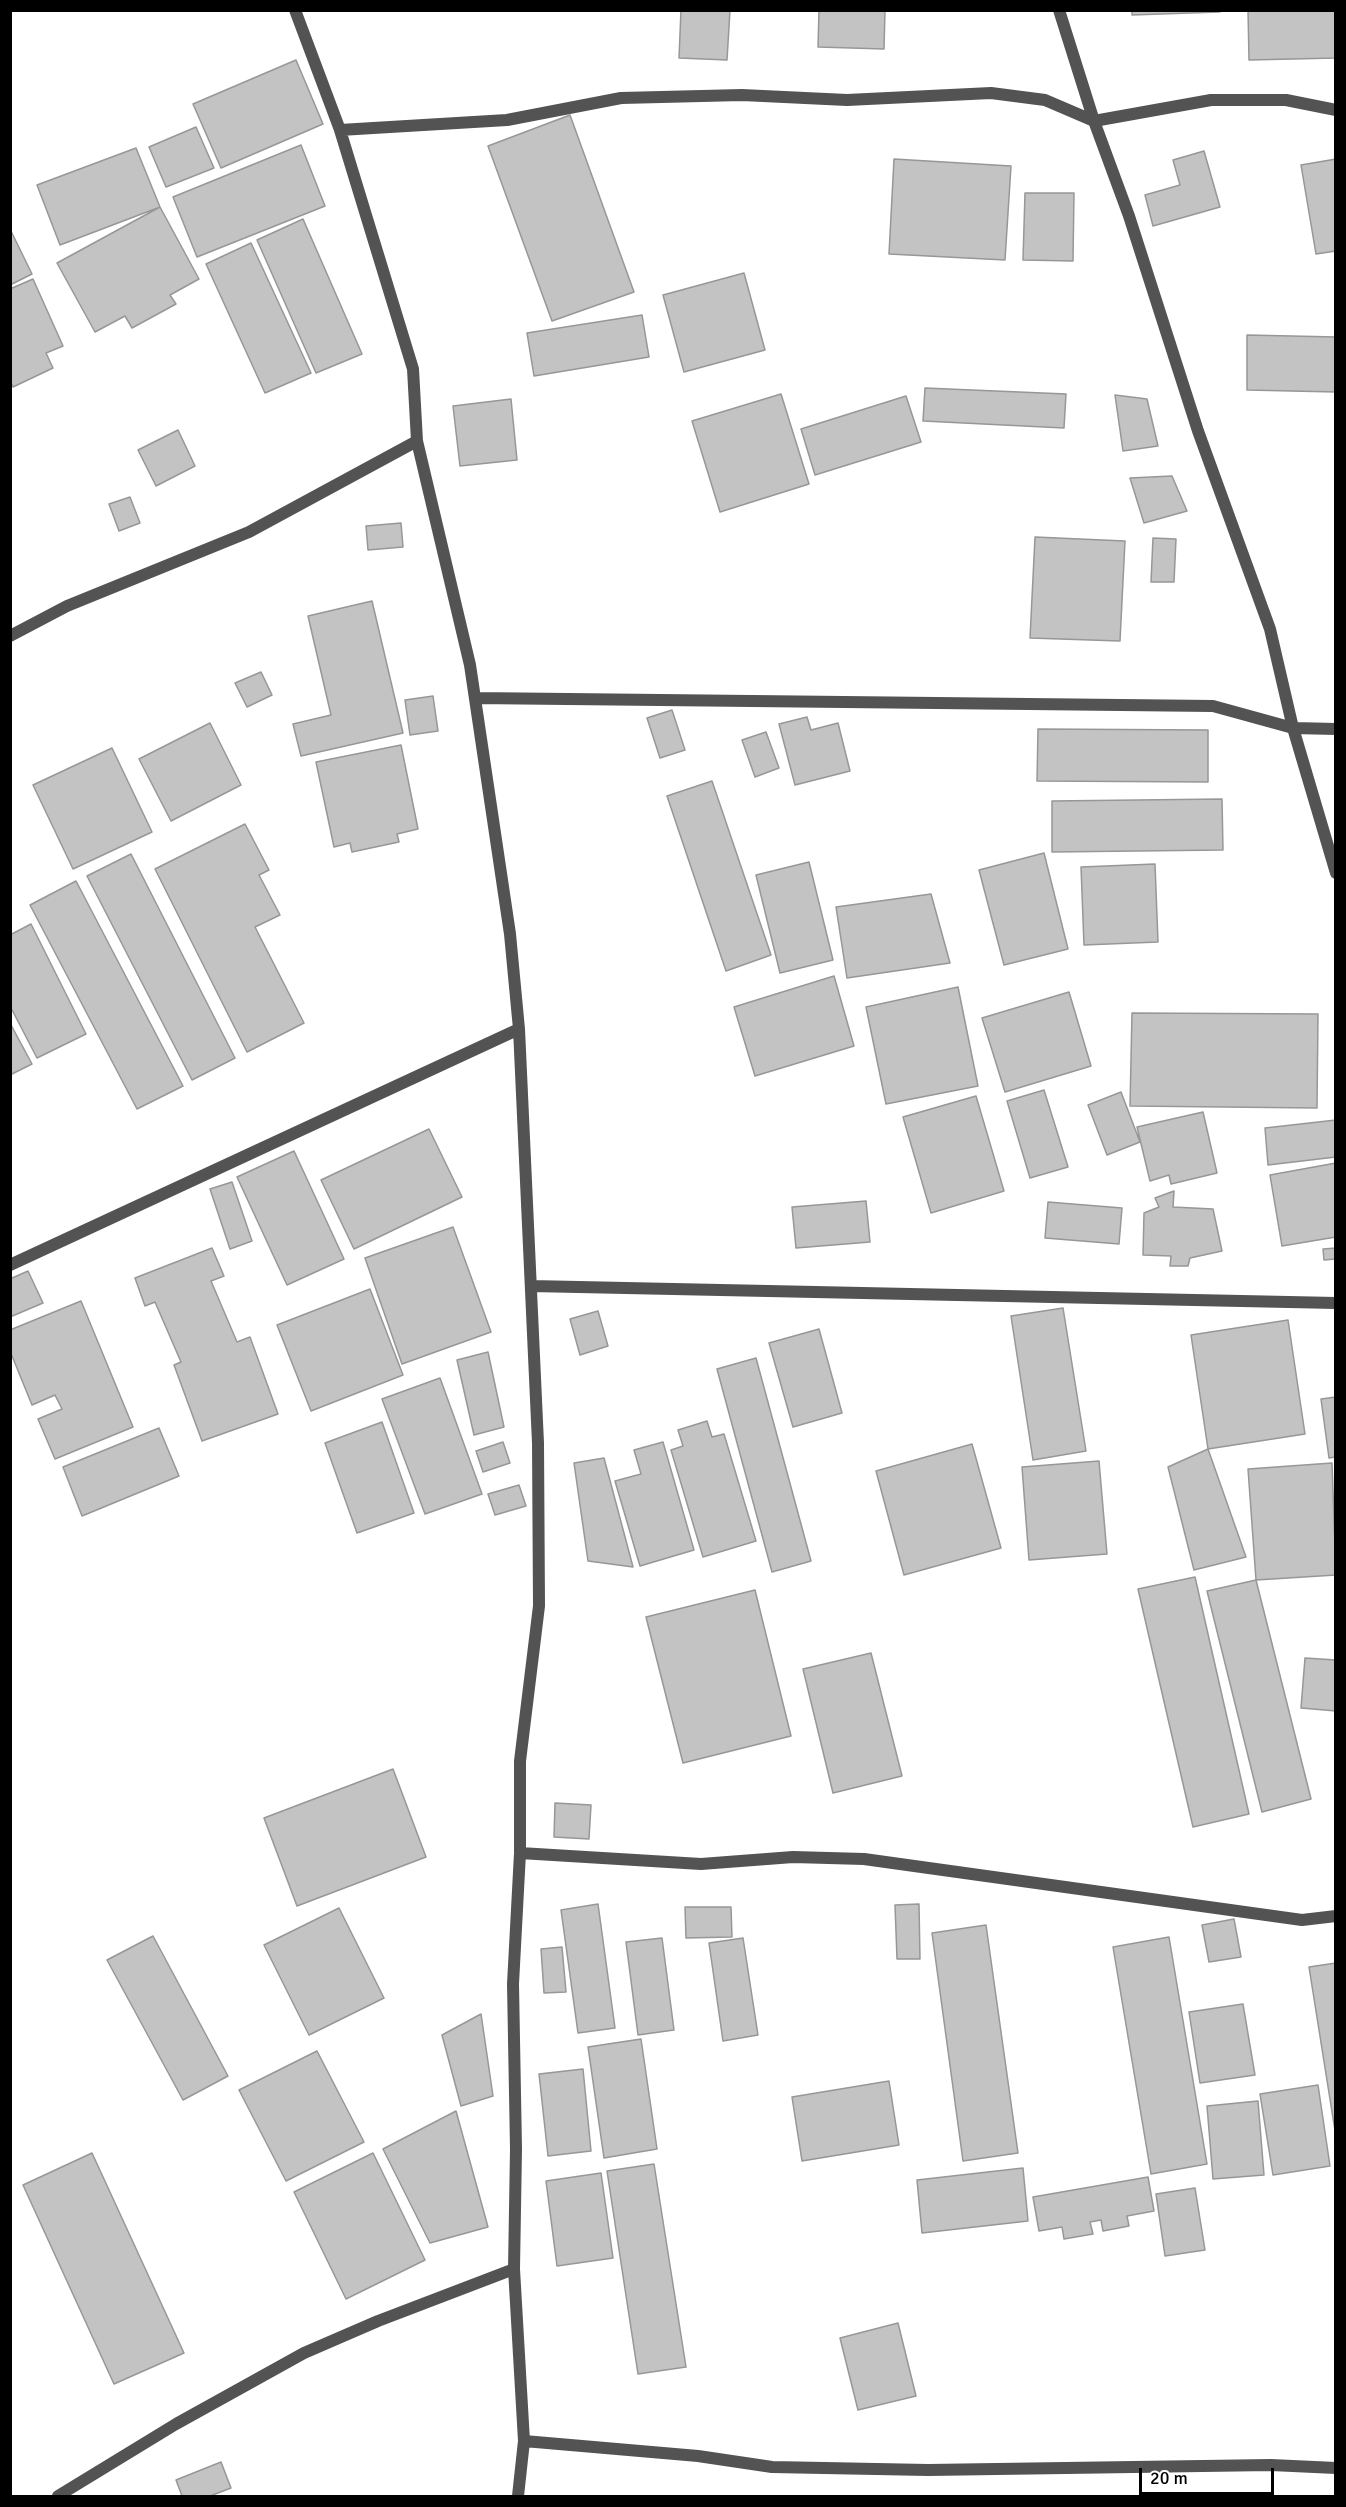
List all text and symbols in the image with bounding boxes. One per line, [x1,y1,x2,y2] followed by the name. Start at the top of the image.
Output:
[1142,2456,1277,2494] scale bar
[1150,2467,1188,2489] text: 20 m

